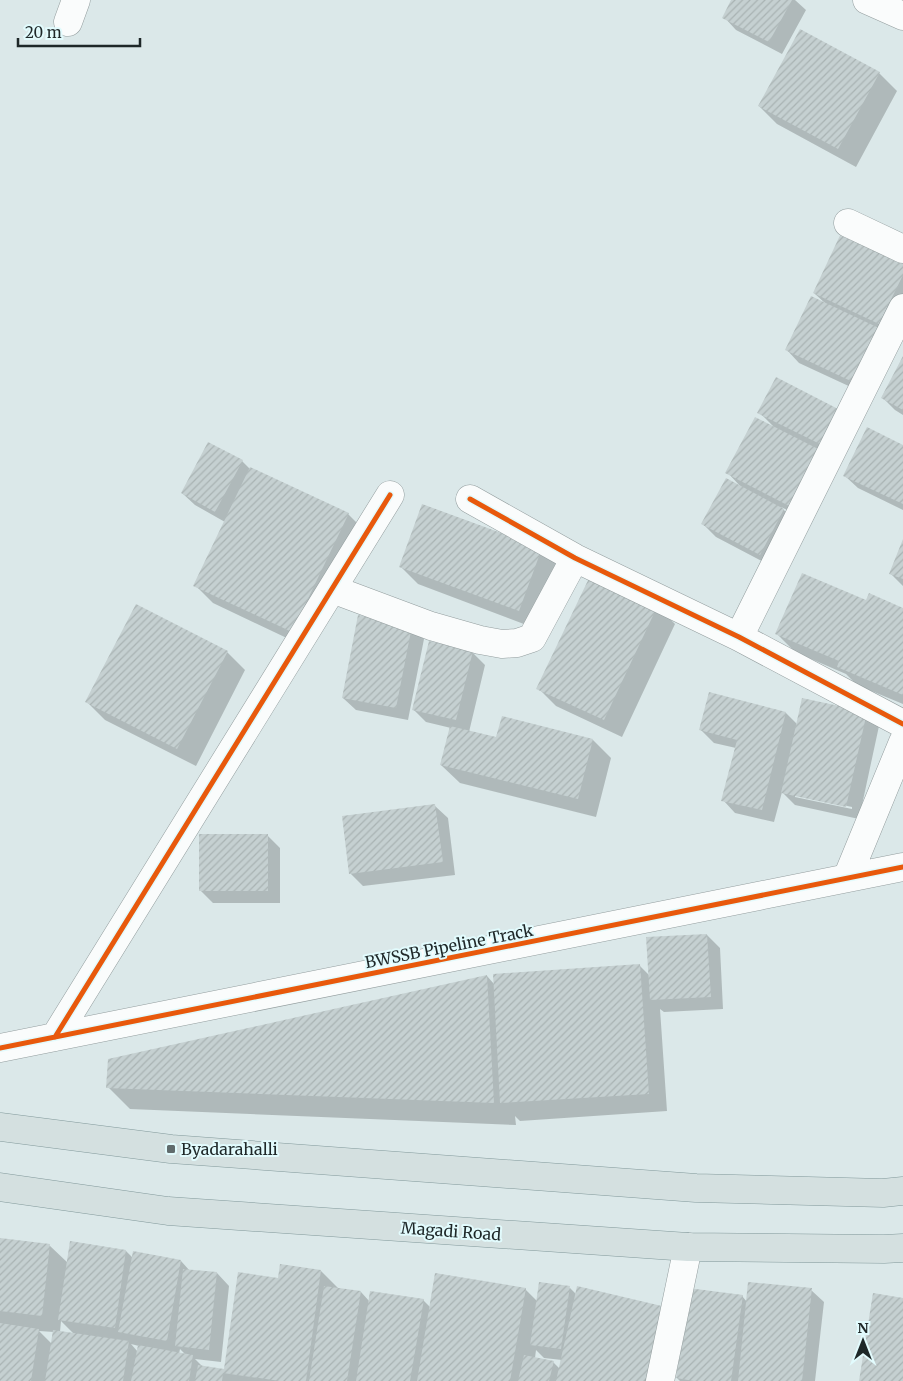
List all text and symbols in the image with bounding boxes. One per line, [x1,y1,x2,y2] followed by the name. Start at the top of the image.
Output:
[18,15,140,47] scale bar
[25,23,62,42] text: 20 m
[363,920,536,972] street label: BWSSB Pipeline Track
[181,1139,278,1159] place label: Byadarahalli
[165,1143,177,1155] marker: Byadarahalli
[400,1218,502,1244] street label: Magadi Road
[838,1316,888,1366] north arrow
[857,1319,869,1337] text: N

